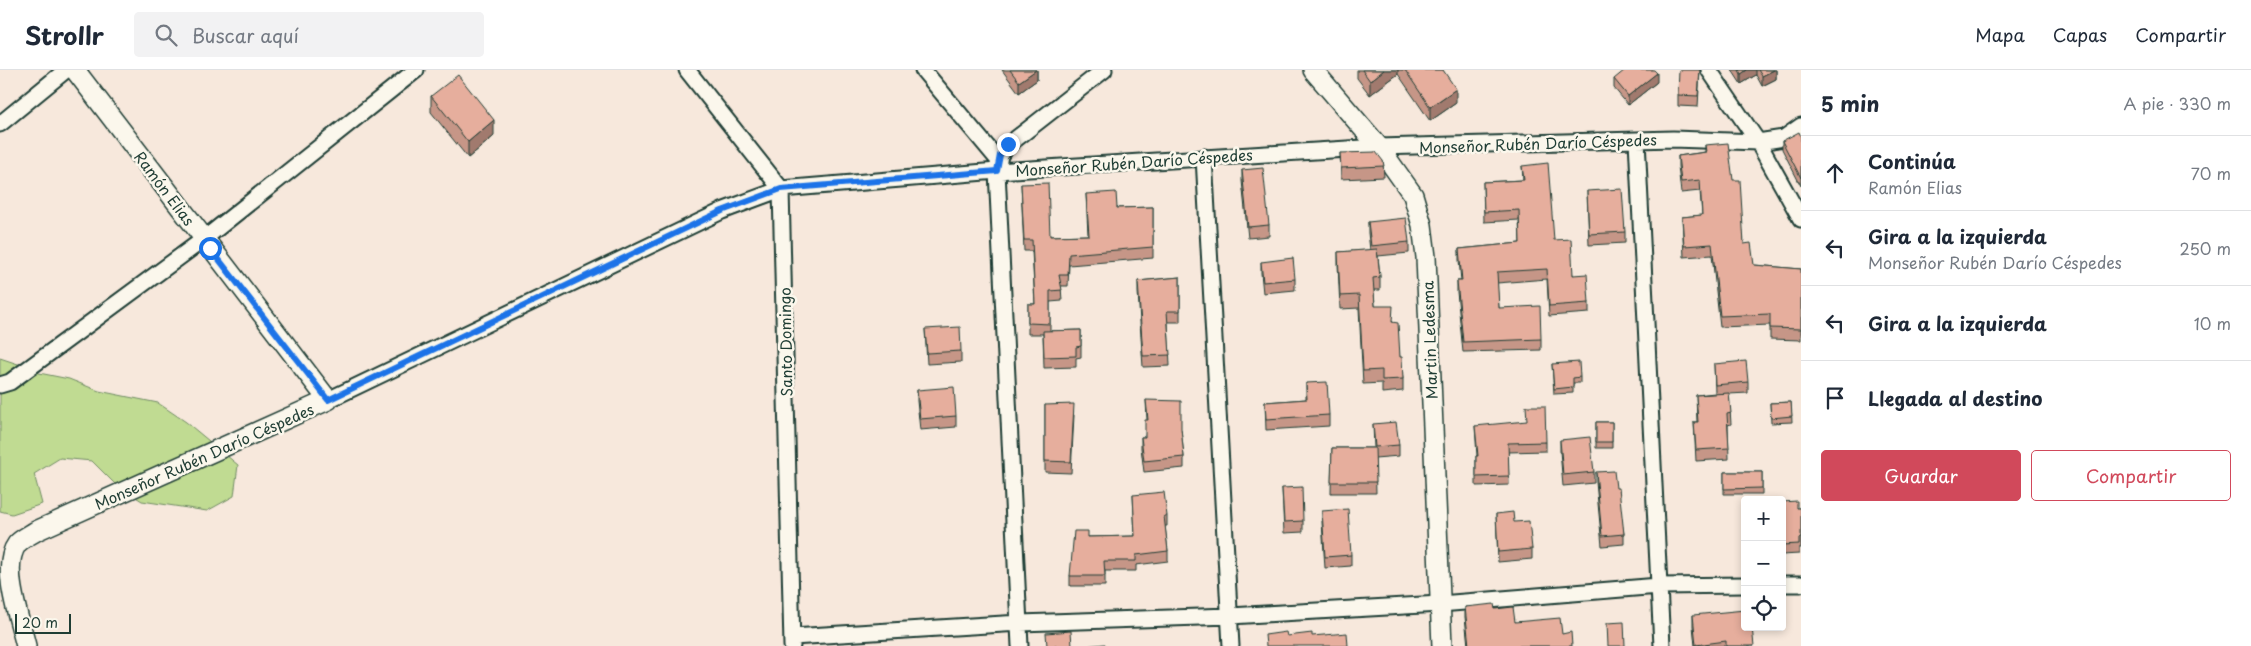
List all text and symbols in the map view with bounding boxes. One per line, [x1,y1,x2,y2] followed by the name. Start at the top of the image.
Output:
[134,12,484,57] search box
[25,17,104,53] text: Strollr
[152,21,180,49] icon: search
[192,21,299,49] text: Buscar aquí
[1975,21,2025,48] text: Mapa
[2053,21,2107,48] text: Capas
[2135,21,2226,48] text: Compartir
[1821,87,1879,119] text: 5 min
[2123,91,2231,115] text: A pie · 330 m
[1419,127,1657,159] street label: Monseñor Rubén Darío Céspedes
[997,133,1020,156] route end
[1014,142,1254,182] street label: Monseñor Rubén Darío Céspedes
[129,146,201,230] street label: Ramón Elias
[1868,147,1956,175] text: Continúa
[1821,159,1849,187] icon: ahead
[2191,161,2231,185] text: 70 m
[1868,175,1962,199] text: Ramón Elias
[1868,222,2047,250] text: Gira a la izquierda
[1821,234,1849,262] icon: left
[2180,236,2231,260] text: 250 m
[199,237,222,260] route start
[1868,250,2122,274] text: Monseñor Rubén Darío Céspedes
[1415,280,1443,400] street label: Martin Ledesma
[773,287,797,397] street label: Santo Domingo
[1821,309,1849,337] icon: left
[1868,309,2047,337] text: Gira a la izquierda
[2194,311,2231,335] text: 10 m
[1821,384,1849,412] icon: arrive
[1868,384,2042,412] text: Llegada al destino
[91,397,318,515] street label: Monseñor Rubén Darío Céspedes
[1821,450,2021,501] button: Guardar
[2031,450,2231,501] button: Compartir
[1741,496,1786,631] map controls
[1741,496,1786,541] button: +
[1741,541,1786,586] button: −
[1741,586,1786,631] button: locate
[15,611,71,634] scale bar
[22,612,58,633] text: 20 m

